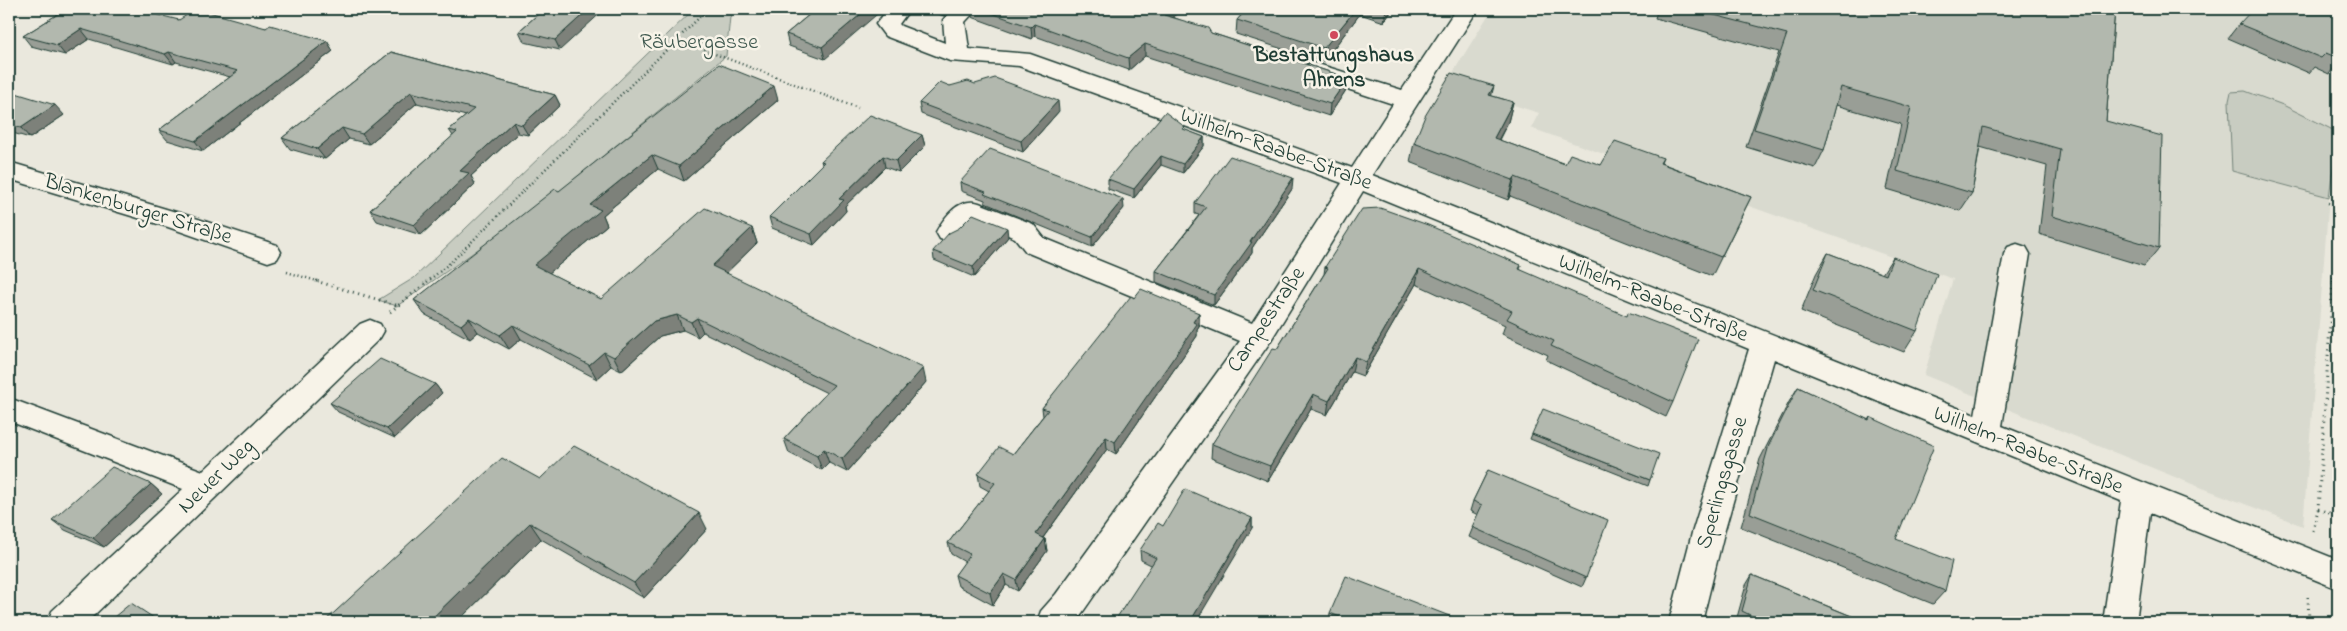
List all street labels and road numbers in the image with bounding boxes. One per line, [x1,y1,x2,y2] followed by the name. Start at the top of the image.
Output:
[1175,100,1377,200] street label: Wilhelm-Raabe-Straße
[39,166,236,255] street label: Blankenburger Straße
[1553,246,1753,352] street label: Wilhelm-Raabe-Straße
[1220,261,1314,379] street label: Campestraße
[1928,398,2128,504] street label: Wilhelm-Raabe-Straße
[1689,413,1758,553] street label: Sperlingsgasse
[171,432,263,523] street label: Neuer Weg

